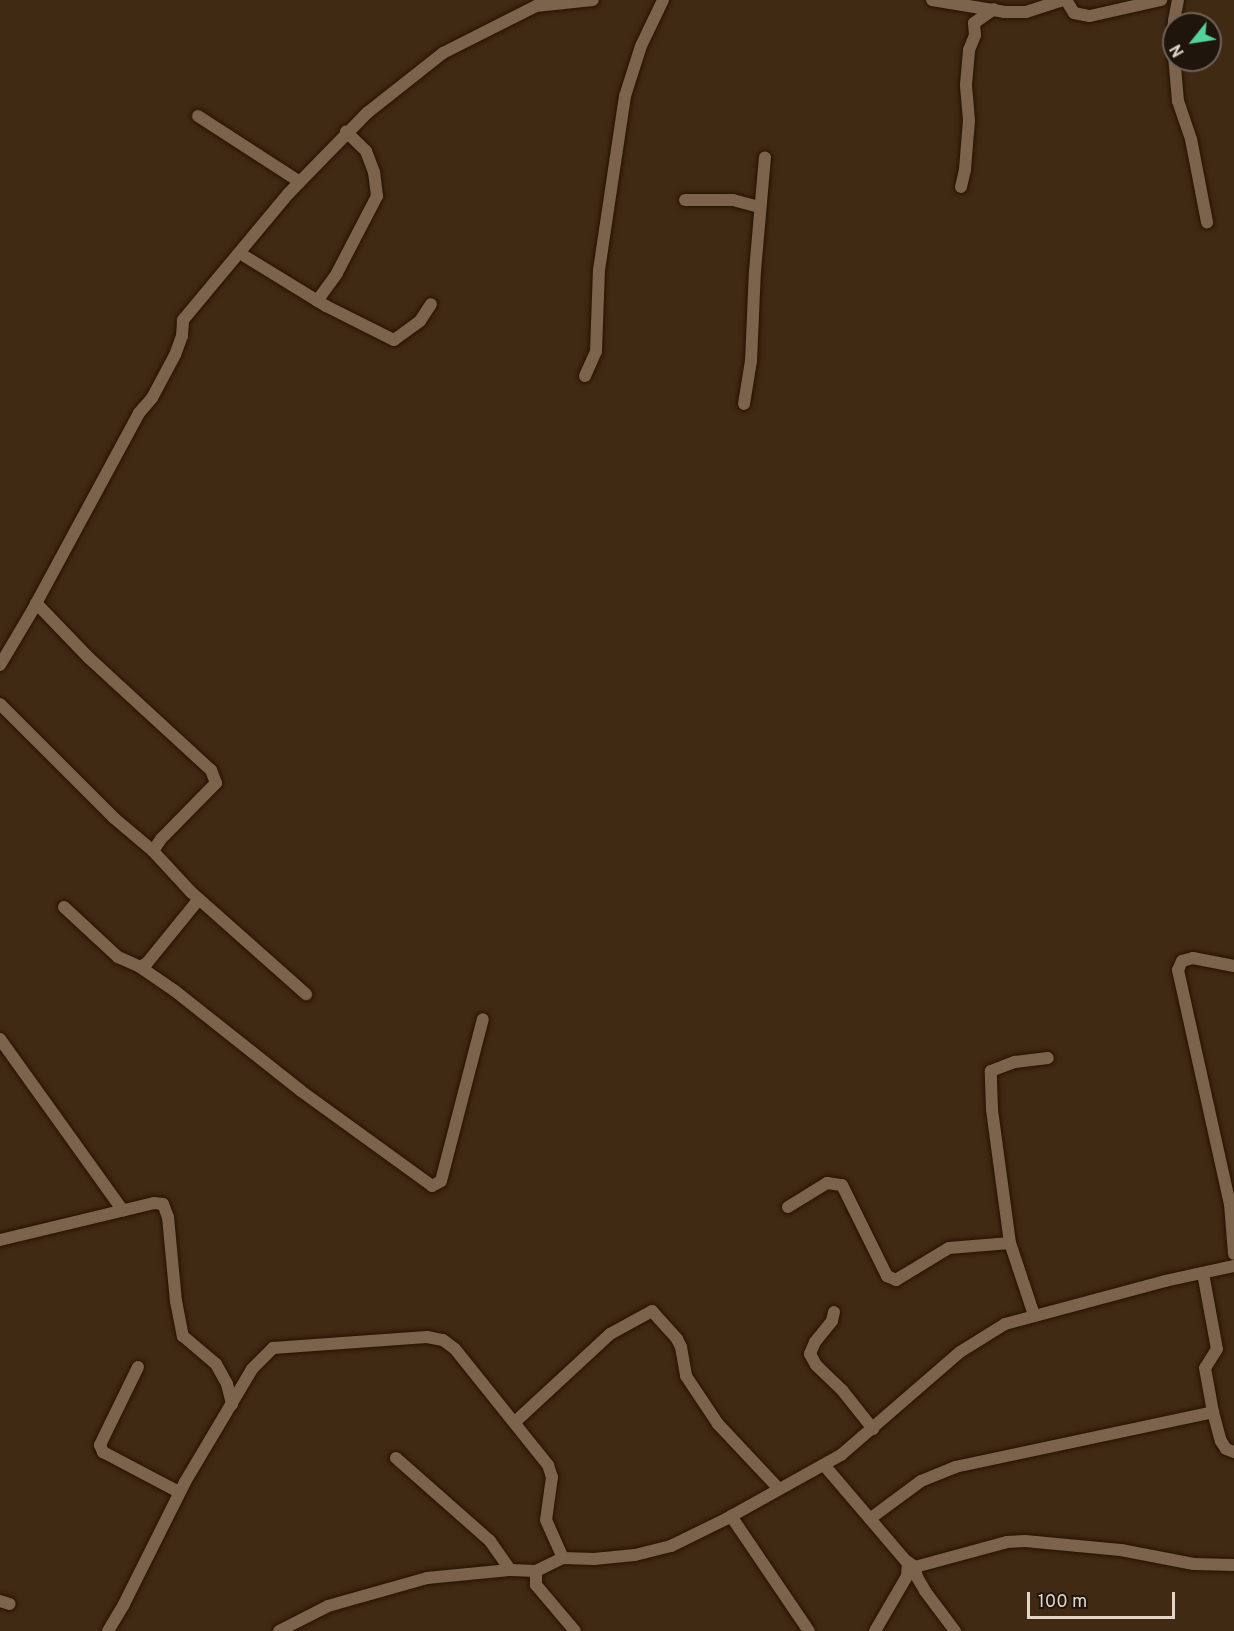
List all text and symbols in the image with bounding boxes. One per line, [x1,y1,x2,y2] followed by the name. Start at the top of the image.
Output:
[1162,12,1222,72] north arrow
[1167,40,1190,60] text: N
[1030,1580,1178,1618] scale bar
[1038,1591,1087,1614] text: 100 m

